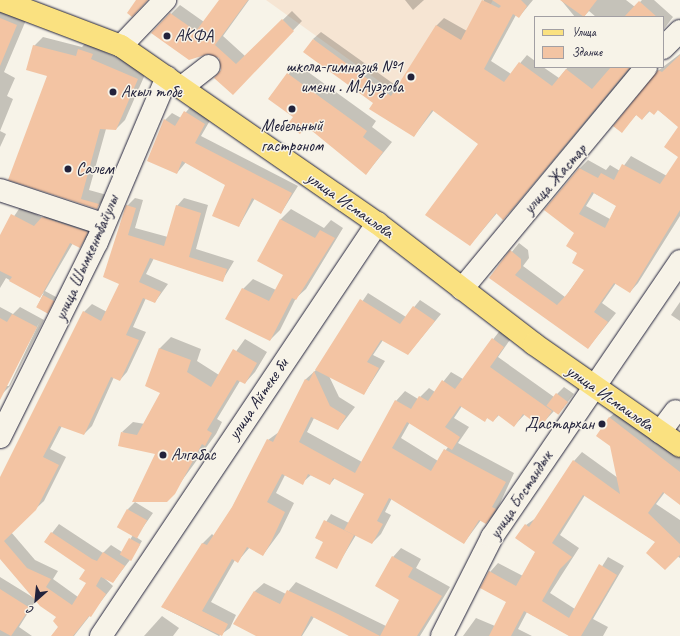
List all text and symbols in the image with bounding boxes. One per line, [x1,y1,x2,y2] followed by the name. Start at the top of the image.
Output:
[534,16,664,68] legend
[572,24,596,40] text: Улица
[175,26,213,46] place label: АКФА
[162,31,172,41] marker: АКФА
[572,44,602,60] text: Здание
[286,57,403,97] place label: школа-гимназия №1 имени . М.Ауэзова
[406,72,416,82] marker: школа-гимназия №1 имени . М.Ауэзова
[121,82,180,102] place label: Акыл тобе
[108,87,118,97] marker: Акыл тобе
[287,104,297,114] marker: Мебельный гастроном
[261,116,323,156] place label: Мебельный гастроном
[518,139,592,219] street label: улица Жастар
[76,159,114,179] place label: Салем
[63,164,73,174] marker: Салем
[302,167,398,243] street label: улица Исмаилова
[50,192,124,324] street label: улица Шымкентбайулы
[223,354,293,444] street label: улица Айтеке би
[562,360,658,436] street label: улица Исмаилова
[525,414,594,434] place label: Дастархан
[597,419,607,429] marker: Дастархан
[171,445,216,465] place label: Алгабас
[484,446,558,544] street label: улица Бостандык
[158,450,168,460] marker: Алгабас
[16,580,56,620] north arrow
[25,603,36,618] text: С

